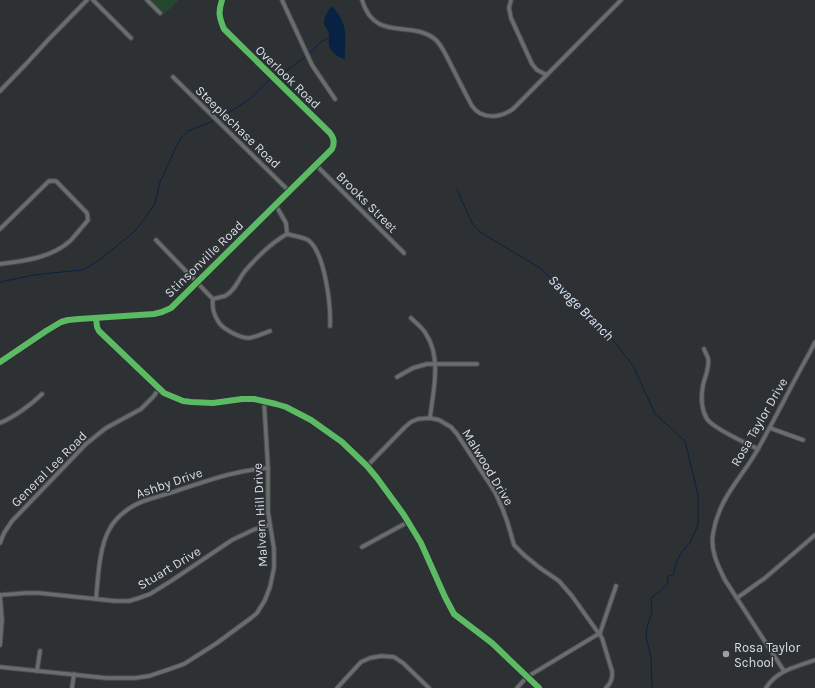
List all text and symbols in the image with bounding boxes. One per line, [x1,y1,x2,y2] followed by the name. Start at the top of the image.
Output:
[252,42,324,112] street label: Overlook Road
[192,83,284,171] street label: Steeplechase Road
[333,168,401,236] street label: Brooks Street
[162,218,246,300] street label: Stinsonville Road
[545,272,617,344] water label: Savage Branch
[728,375,791,469] street label: Rosa Taylor Drive
[459,426,517,508] street label: Malwood Drive
[8,428,90,510] street label: General Lee Road
[250,462,270,567] street label: Malvern Hill Drive
[134,465,205,501] street label: Ashby Drive
[135,543,203,593] street label: Stuart Drive
[734,640,800,670] place label: Rosa Taylor School
[721,649,731,659] marker: Rosa Taylor School

